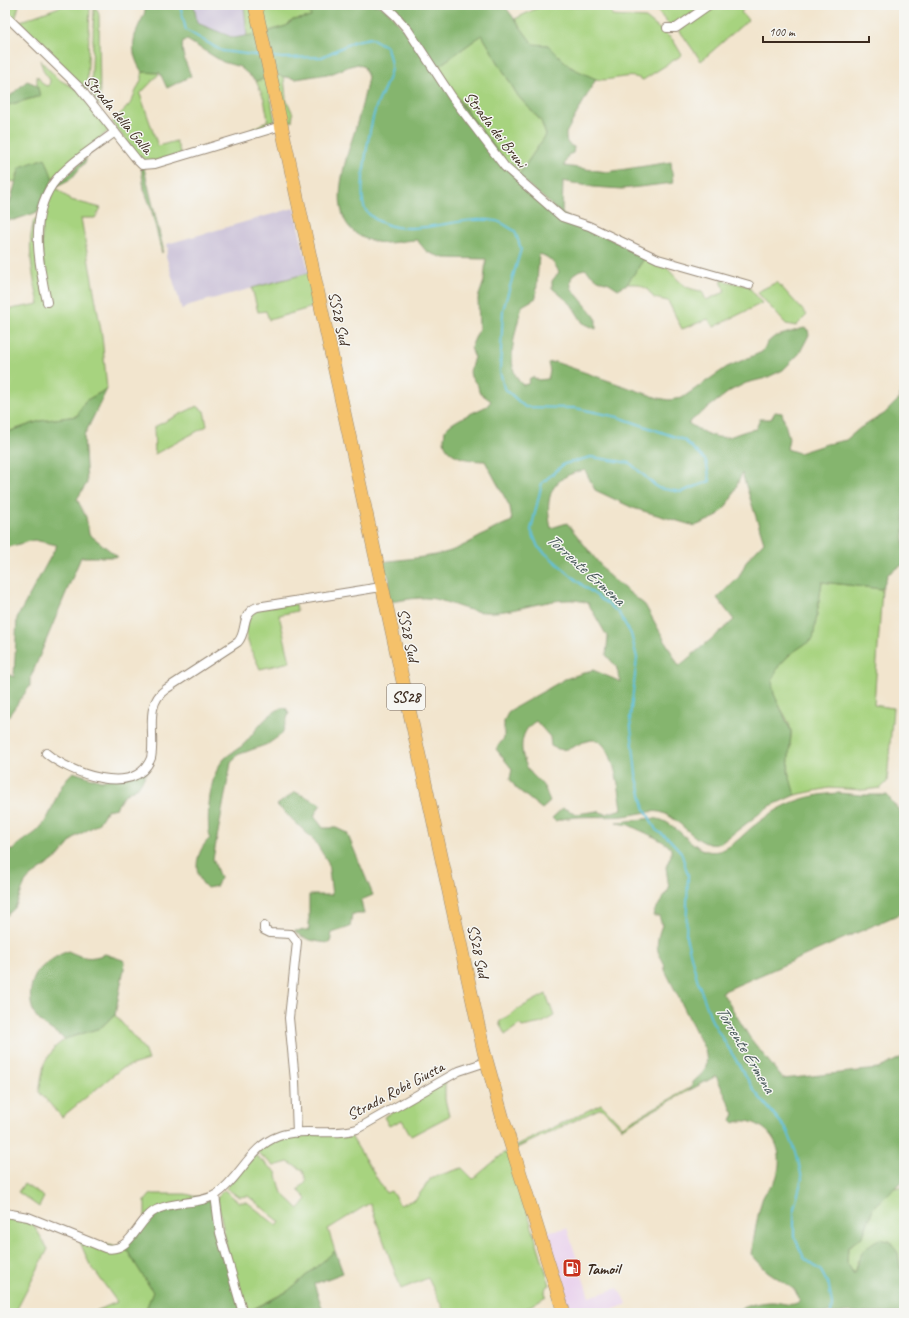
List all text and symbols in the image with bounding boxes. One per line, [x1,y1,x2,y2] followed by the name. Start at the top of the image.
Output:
[763,18,869,44] scale bar
[769,24,796,40] text: 100 m
[80,71,158,159] street label: Strada della Galla
[459,87,532,173] street label: Strada dei Bruni
[324,290,355,349] street label: SS28 Sud
[542,529,631,611] water label: Torrente Ermena
[393,607,424,666] street label: SS28 Sud
[387,684,425,710] road number: SS28
[463,923,494,982] street label: SS28 Sud
[711,1002,781,1098] water label: Torrente Ermena
[344,1056,449,1125] street label: Strada Robè Giusta
[561,1257,583,1279] fuel station icon: Tamoil
[586,1259,623,1279] place label: Tamoil

